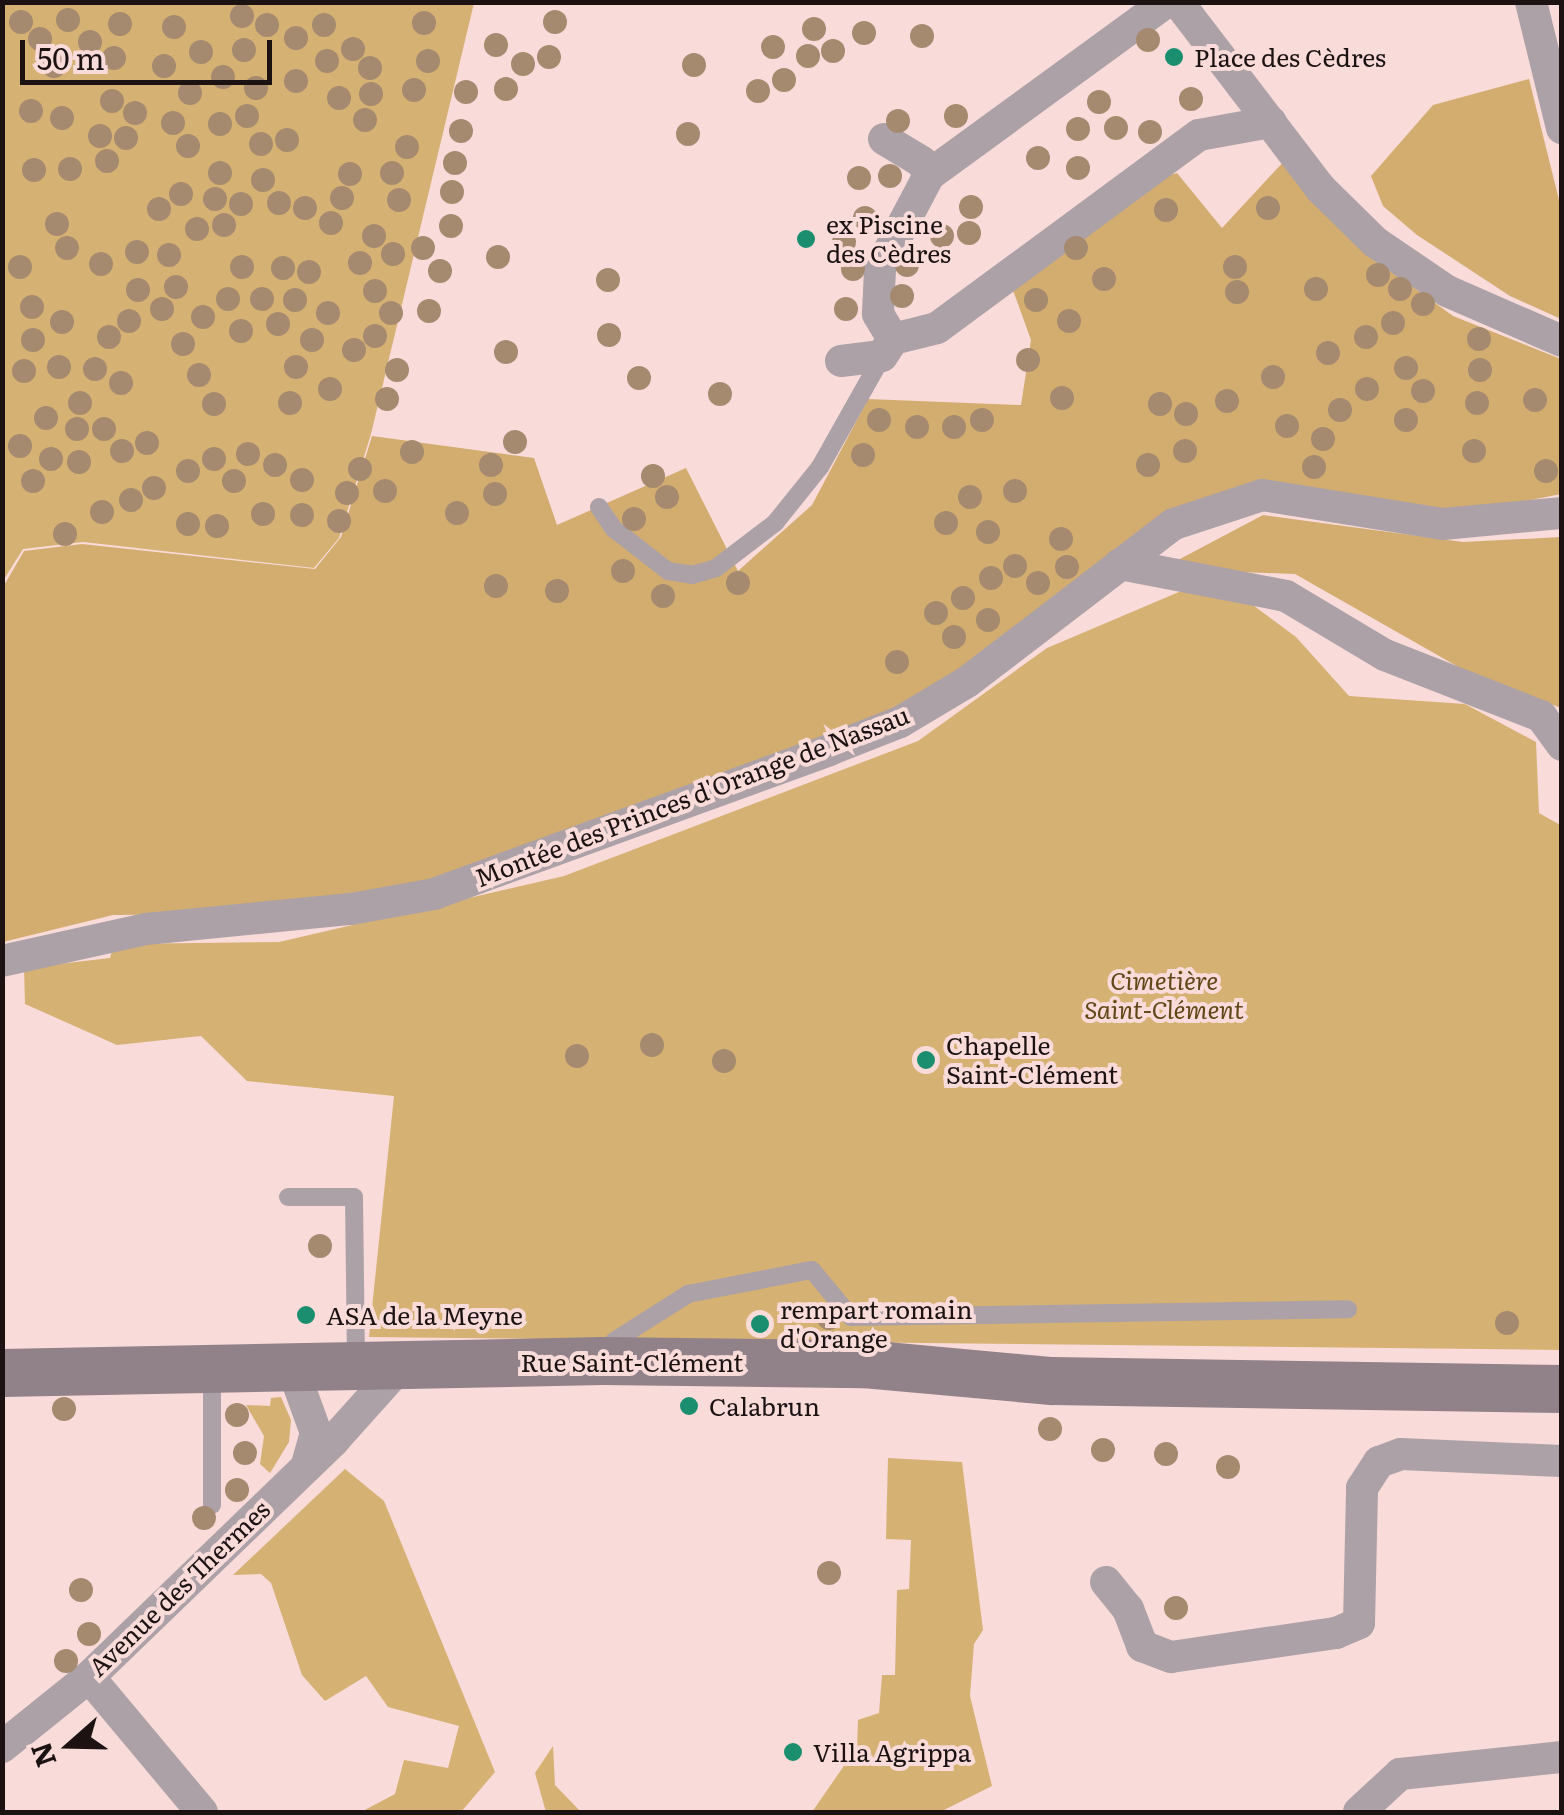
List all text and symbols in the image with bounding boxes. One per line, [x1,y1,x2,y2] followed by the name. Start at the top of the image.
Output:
[25,20,278,82] scale bar
[37,35,105,79] text: 50 m
[1194,42,1386,72] place label: Place des Cèdres
[1163,46,1185,68] marker: Place des Cèdres
[826,210,951,269] place label: ex Piscine des Cèdres
[795,228,817,250] marker: ex Piscine des Cèdres
[471,699,913,893] street label: Montée des Princes d'Orange de Nassau
[1084,966,1244,1025] park label: Cimetière Saint-Clément
[946,1031,1118,1090] place label: Chapelle Saint-Clément
[915,1049,937,1071] marker: Chapelle Saint-Clément
[780,1295,972,1354] place label: rempart romain d'Orange
[326,1300,523,1330] place label: ASA de la Meyne
[295,1304,317,1326] marker: ASA de la Meyne
[749,1313,771,1335] marker: rempart romain d'Orange
[521,1347,743,1377] street label: Rue Saint-Clément
[709,1391,820,1421] place label: Calabrun
[678,1395,700,1417] marker: Calabrun
[82,1494,276,1682] street label: Avenue des Thermes
[20,1695,120,1795] north arrow
[18,1737,66,1773] text: N
[813,1737,971,1767] place label: Villa Agrippa
[782,1741,804,1763] marker: Villa Agrippa

